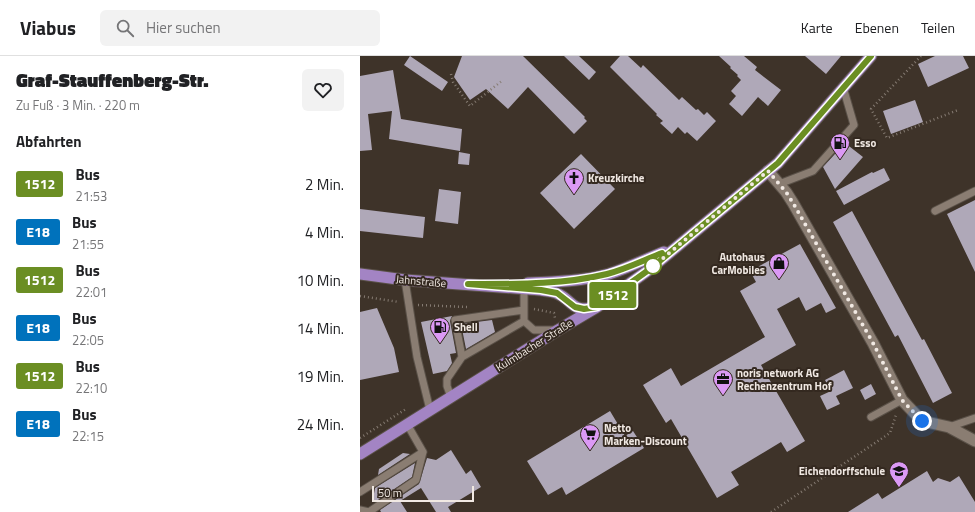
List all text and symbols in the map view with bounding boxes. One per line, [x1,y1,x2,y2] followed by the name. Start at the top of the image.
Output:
[100,10,380,46] search box
[20,13,76,42] text: Viabus
[146,16,221,39] text: Hier suchen
[114,17,136,39] icon: search
[801,17,833,38] text: Karte
[855,17,899,38] text: Ebenen
[921,17,955,38] text: Teilen
[16,65,209,94] text: Graf-Stauffenberg-Str.
[302,69,344,111] button: heart
[16,95,140,115] text: Zu Fuß · 3 Min. · 220 m
[16,130,82,153] text: Abfahrten
[829,132,851,160] fuel station icon: Esso
[854,135,876,151] place label: Esso
[75,163,100,186] text: Bus
[563,167,585,195] church icon: Kreuzkirche
[588,170,645,186] place label: Kreuzkirche
[24,173,55,194] text: 1512
[305,173,344,196] text: 2 Min.
[75,186,107,206] text: 21:53
[72,211,97,234] text: Bus
[26,221,50,242] text: E18
[305,221,344,244] text: 4 Min.
[72,234,104,254] text: 21:55
[711,249,765,278] place label: Autohaus CarMobiles
[768,252,790,280] shop icon: Autohaus CarMobiles
[644,257,662,275] unlabelled marker
[75,259,100,282] text: Bus
[24,269,55,290] text: 1512
[297,269,344,292] text: 10 Min.
[395,271,447,291] street label: Jahnstraße
[75,282,107,302] text: 22:01
[585,282,641,308] line badge: 1512
[597,284,629,305] text: 1512
[72,307,97,330] text: Bus
[492,315,576,375] street label: Kulmbacher Straße
[429,316,451,344] fuel station icon: Shell
[26,317,50,338] text: E18
[297,317,344,340] text: 14 Min.
[454,319,478,335] place label: Shell
[72,330,104,350] text: 22:05
[75,355,100,378] text: Bus
[24,365,55,386] text: 1512
[297,365,344,388] text: 19 Min.
[737,365,832,394] place label: noris network AG Rechenzentrum Hof
[712,368,734,396] office icon: noris network AG Rechenzentrum Hof
[75,378,107,398] text: 22:10
[72,403,97,426] text: Bus
[912,411,932,431] your location
[26,413,50,434] text: E18
[297,413,344,436] text: 24 Min.
[604,420,687,449] place label: Netto Marken-Discount
[579,423,601,451] supermarket icon: Netto Marken-Discount
[72,426,104,446] text: 22:15
[888,460,910,488] school or university icon: Eichendorffschule
[799,463,885,479] place label: Eichendorffschule
[372,484,474,503] scale bar
[378,485,402,501] text: 50 m

